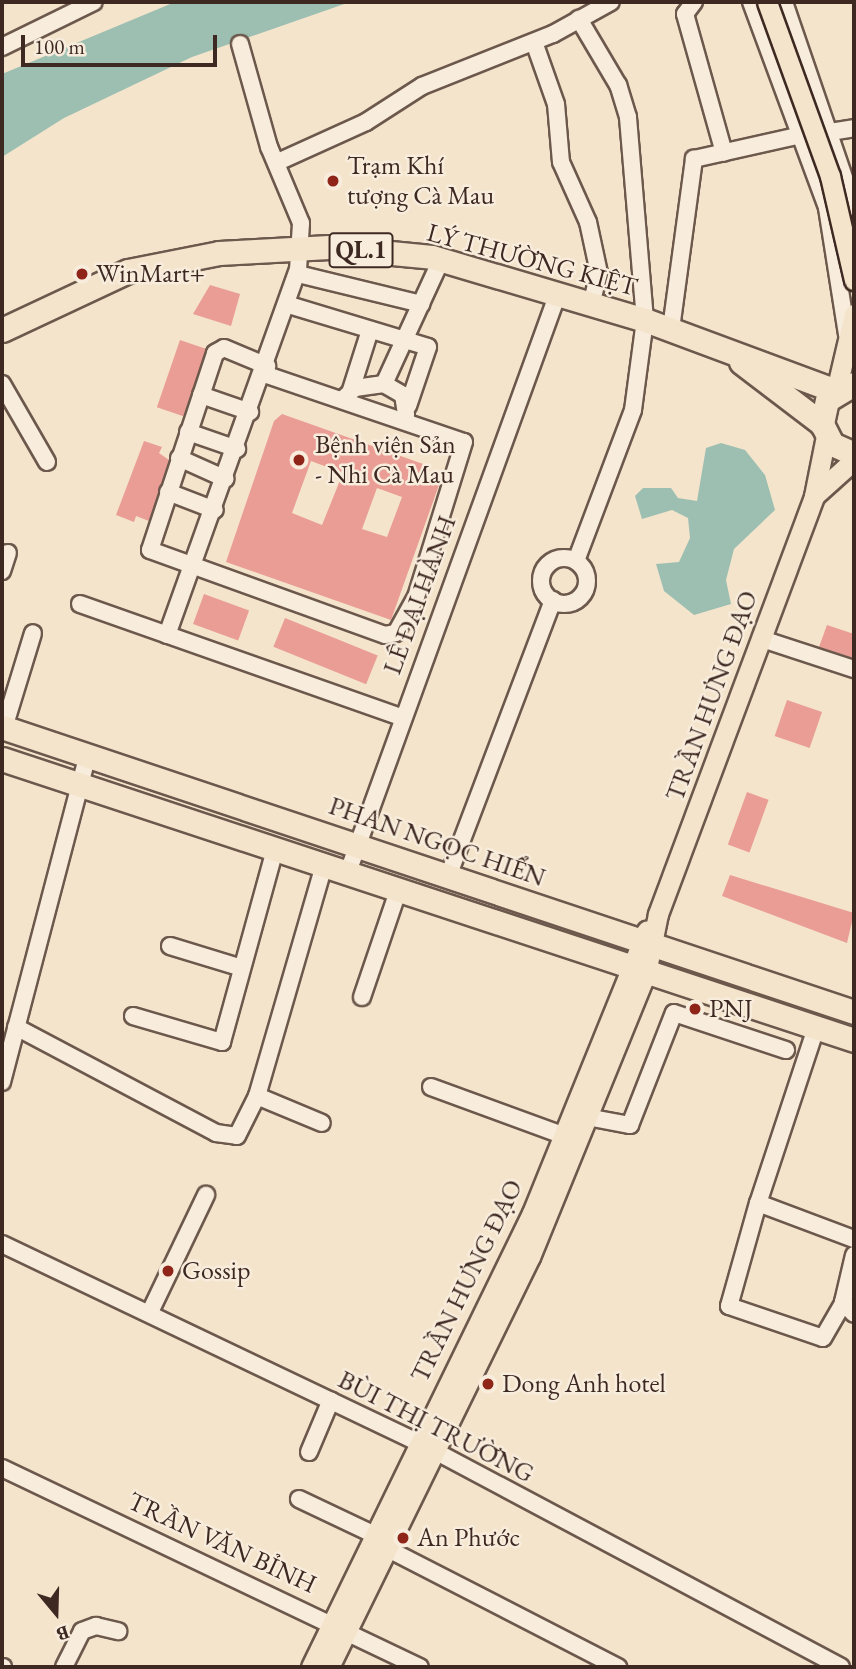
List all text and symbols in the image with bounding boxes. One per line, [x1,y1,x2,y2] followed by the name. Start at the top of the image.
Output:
[24,21,220,65] scale bar
[34,33,85,60] text: 100 m
[347,150,494,212] place label: Trạm Khí tượng Cà Mau
[325,173,341,189] marker: Trạm Khí tượng Cà Mau
[424,217,640,303] street label: LÝ THƯỜNG KIỆT
[328,230,394,270] road number: QL.1
[96,258,205,290] place label: WinMart+
[74,266,90,282] marker: WinMart+
[315,429,456,490] place label: Bệnh viện Sản - Nhi Cà Mau
[289,450,309,470] marker: Bệnh viện Sản - Nhi Cà Mau
[377,511,463,679] street label: LÊ ĐẠI HÀNH
[659,587,765,805] street label: TRẦN HƯNG ĐẠO
[325,790,549,894] street label: PHAN NGỌC HIỂN
[709,993,753,1025] place label: PNJ
[687,1001,703,1017] marker: PNJ
[404,1175,530,1387] street label: TRẦN HƯNG ĐẠO
[182,1255,250,1287] place label: Gossip
[160,1263,176,1279] marker: Gossip
[333,1364,539,1490] street label: BÙI THỊ TRƯỜNG
[502,1368,666,1400] place label: Dong Anh hotel
[480,1376,496,1392] marker: Dong Anh hotel
[123,1486,321,1600] street label: TRẦN VĂN BỈNH
[417,1522,520,1554] place label: An Phước
[395,1530,411,1546] marker: An Phước
[21,1578,91,1648] north arrow
[53,1620,73,1647] text: B

